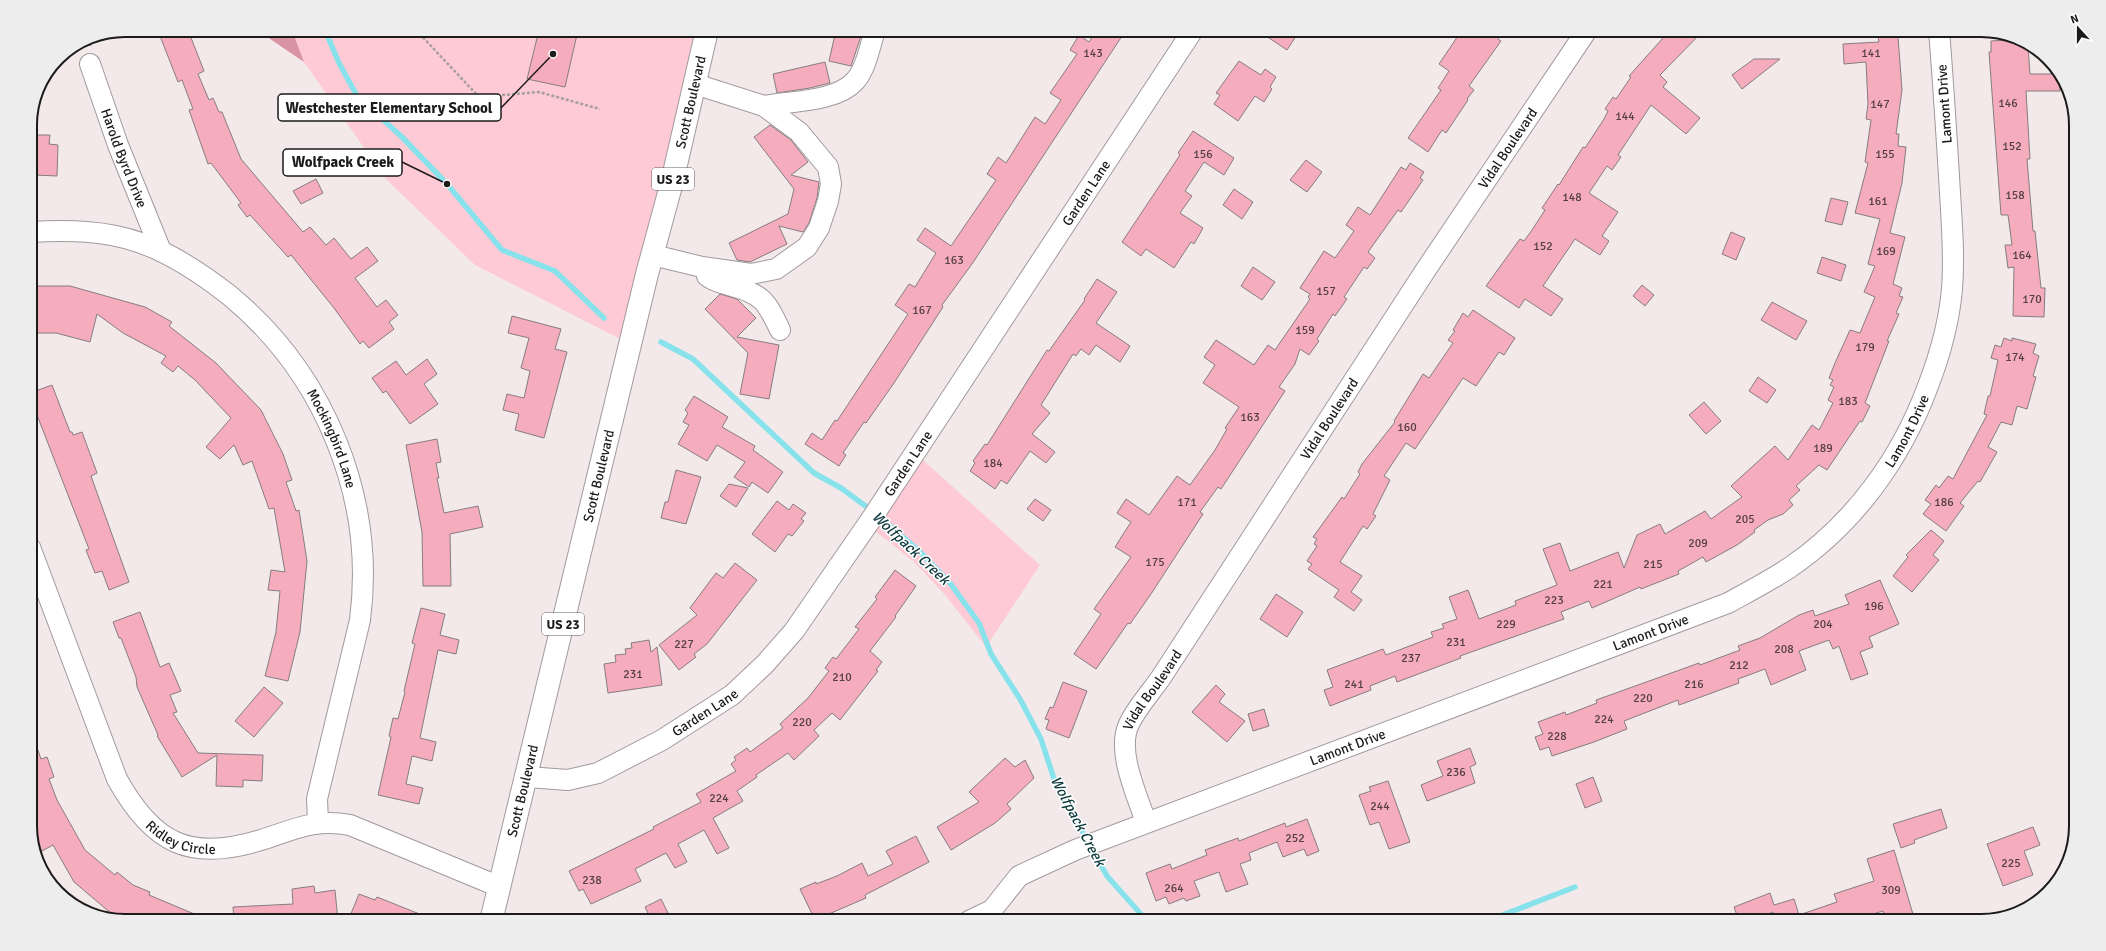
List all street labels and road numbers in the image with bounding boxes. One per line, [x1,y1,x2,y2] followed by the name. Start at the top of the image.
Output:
[672,54,710,150] street label: Scott Boulevard
[1933,64,1956,144] street label: Lamont Drive
[1475,105,1541,192] street label: Vidal Boulevard
[97,106,151,210] street label: Harold Byrd Drive
[1059,157,1114,229] street label: Garden Lane
[652,168,694,190] road number: US 23
[1297,375,1362,463] street label: Vidal Boulevard
[303,386,359,490] street label: Mockingbird Lane
[1881,392,1933,471] street label: Lamont Drive
[579,428,618,524] street label: Scott Boulevard
[881,428,936,500] street label: Garden Lane
[1610,611,1691,655] street label: Lamont Drive
[542,613,584,635] road number: US 23
[1119,647,1186,733] street label: Vidal Boulevard
[669,685,742,740] street label: Garden Lane
[1307,725,1388,769] street label: Lamont Drive
[504,743,542,839] street label: Scott Boulevard
[142,817,216,858] street label: Ridley Circle

